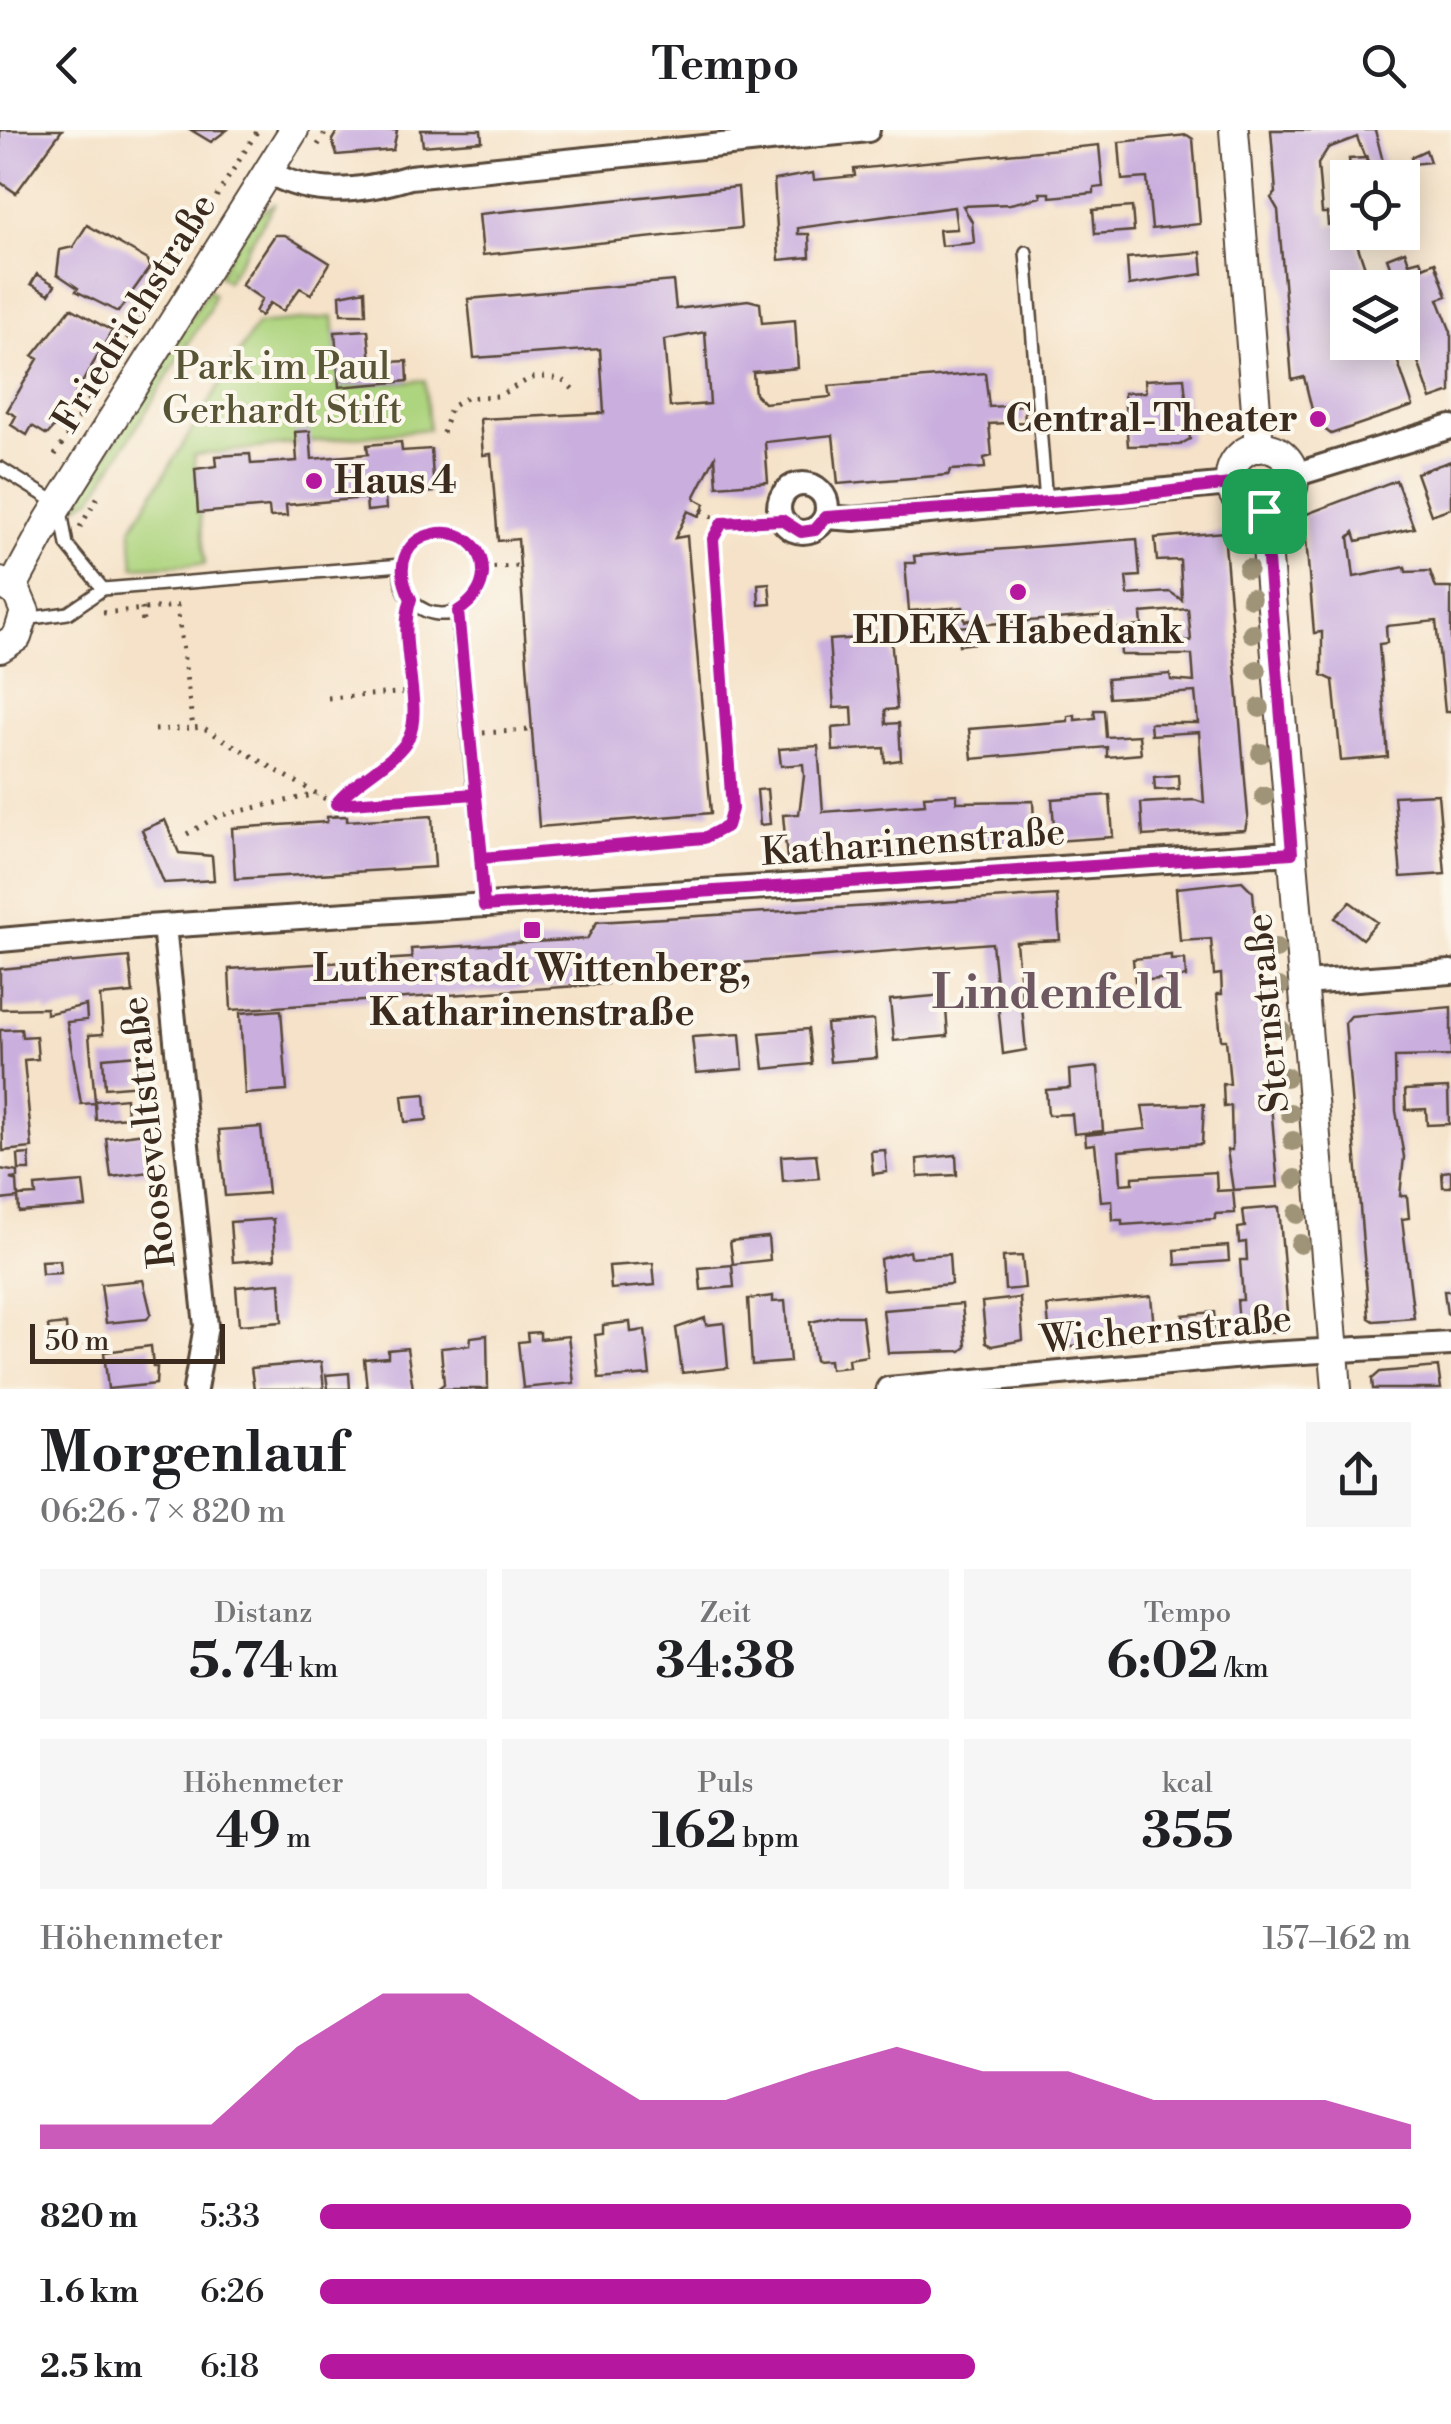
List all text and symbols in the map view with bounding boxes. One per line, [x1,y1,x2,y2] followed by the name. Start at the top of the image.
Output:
[652,37,799,94] text: Tempo
[40,38,95,93] icon: back
[1356,38,1411,93] icon: search
[1330,160,1420,360] map controls
[1330,160,1420,250] button: locate
[43,185,227,441] street label: Friedrichstraße
[1330,270,1420,360] button: layers
[162,344,402,435] park label: Park im Paul Gerhardt Stift
[1005,396,1298,443] place label: Central-Theater
[1307,408,1329,430] marker: Central-Theater
[334,458,457,505] place label: Haus 4
[1222,469,1307,554] pin
[303,470,325,492] marker: Haus 4
[1237,484,1292,539] icon: arrive
[1007,581,1029,603] marker: EDEKA Habedank
[853,608,1184,655] place label: EDEKA Habedank
[759,809,1067,877] street label: Katharinenstraße
[1236,911,1300,1115] street label: Sternstraße
[521,919,543,941] marker: Lutherstadt Wittenberg, Katharinenstraße
[313,946,751,1037] place label: Lutherstadt Wittenberg, Katharinenstraße
[932,964,1182,1024] district label: Lindenfeld
[111,994,187,1270] street label: Rooseveltstraße
[1037,1296,1294,1364] street label: Wichernstraße
[30,1319,225,1364] scale bar
[45,1324,109,1359] text: 50 m
[40,1420,346,1489] text: Morgenlauf
[1306,1422,1411,1527] button: share
[40,1492,285,1532] text: 06:26 · 7 × 820 m
[214,1596,313,1631] text: Distanz
[700,1596,751,1631] text: Zeit
[1144,1596,1231,1631] text: Tempo
[189,1631,293,1693] text: 5.74
[655,1631,796,1693] text: 34:38
[1106,1631,1218,1693] text: 6:02
[293,1651,338,1686] text: km
[1218,1651,1269,1686] text: /km
[183,1766,344,1801] text: Höhenmeter
[698,1766,753,1801] text: Puls
[1162,1766,1213,1801] text: kcal
[216,1801,281,1863] text: 49
[652,1801,737,1863] text: 162
[1141,1801,1234,1863] text: 355
[281,1821,311,1856] text: m
[737,1821,799,1856] text: bpm
[40,1919,223,1959] text: Höhenmeter
[1262,1919,1411,1959] text: 157–162 m
[40,2197,138,2237] text: 820 m
[200,2197,260,2237] text: 5:33
[40,2272,139,2312] text: 1.6 km
[200,2272,264,2312] text: 6:26
[40,2347,143,2387] text: 2.5 km
[200,2347,259,2387] text: 6:18

